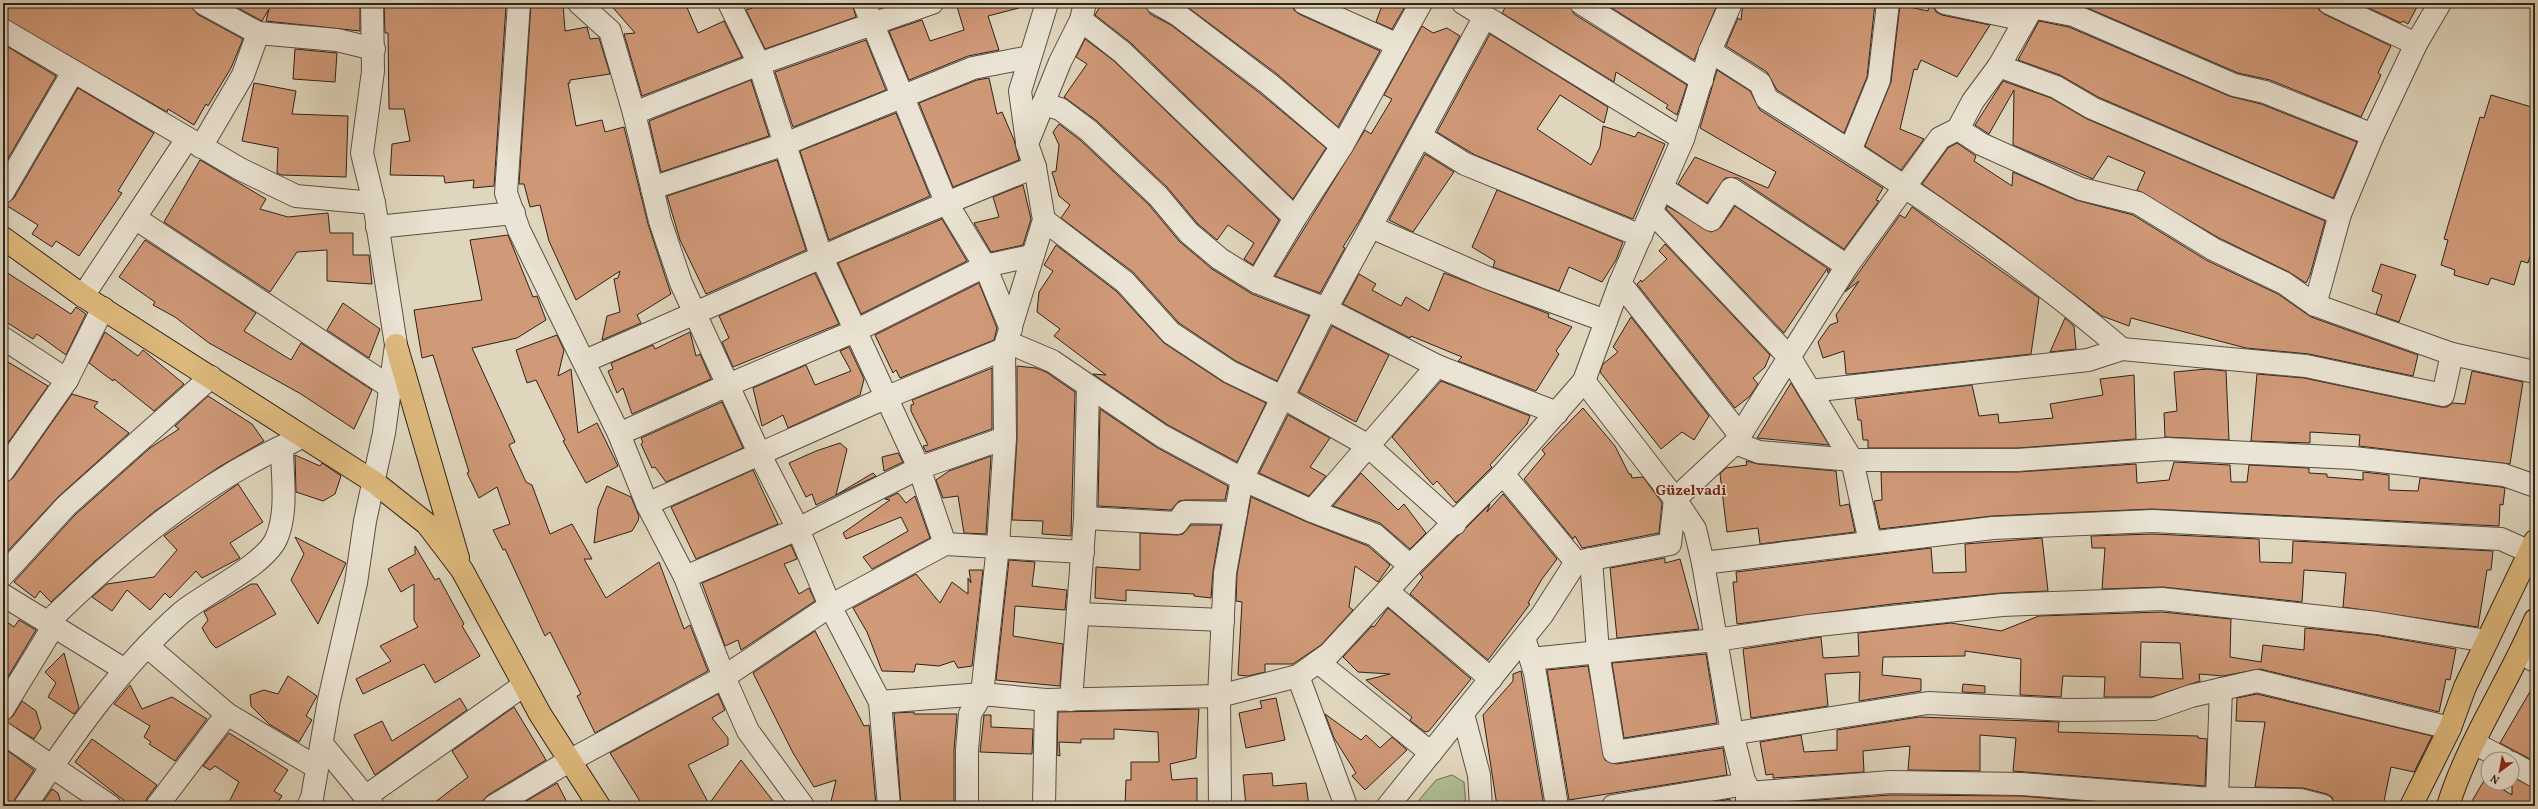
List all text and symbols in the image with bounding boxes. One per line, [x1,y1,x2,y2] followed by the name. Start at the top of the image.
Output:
[1655,481,1727,502] district label: Güzelvadi
[2480,751,2520,791] north arrow
[2488,770,2503,787] text: N

